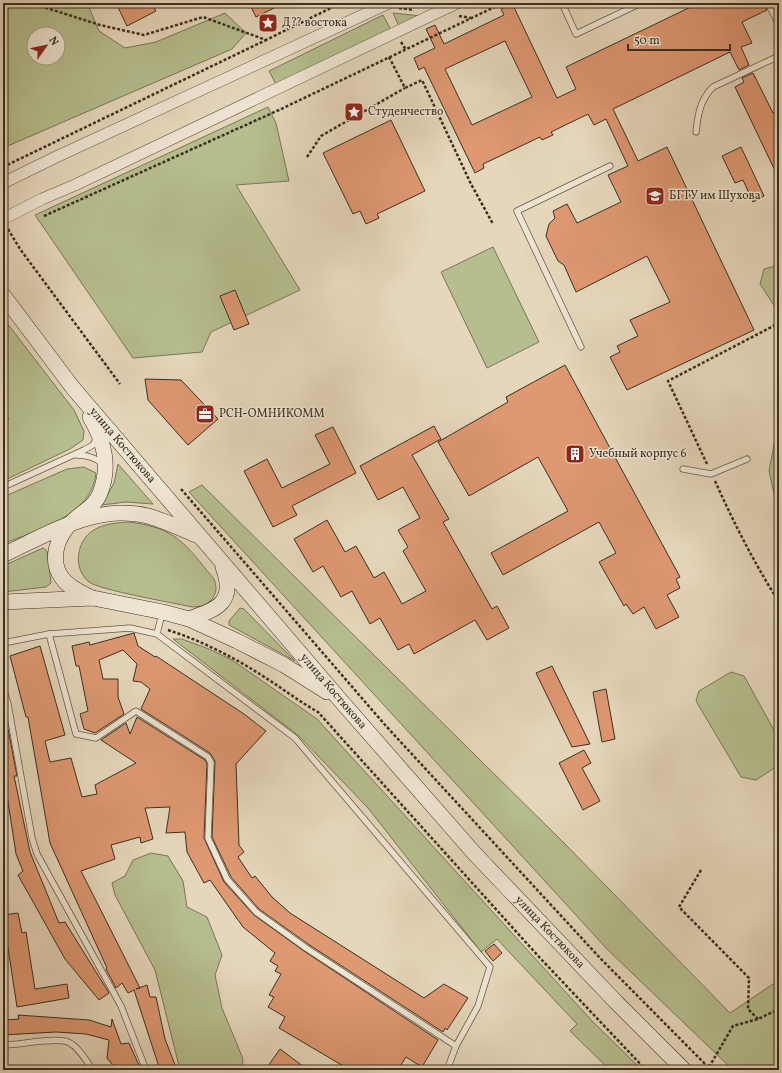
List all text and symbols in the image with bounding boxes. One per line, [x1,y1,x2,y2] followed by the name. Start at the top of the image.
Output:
[257,12,279,34] place icon: Д?? востока
[282,15,347,31] place label: Д?? востока
[26,26,66,66] north arrow
[628,26,730,52] scale bar
[634,33,660,49] text: 50 m
[45,34,62,49] text: N
[343,101,365,123] place icon: Студенчество
[368,104,443,120] place label: Студенчество
[644,185,666,207] school or university icon: БГТУ им Шухова
[669,188,761,204] place label: БГТУ им Шухова
[194,403,216,425] office icon: РСН-ОМНИКОММ
[85,404,159,487] street label: улица Костюкова
[219,406,325,422] place label: РСН-ОМНИКОММ
[564,443,586,465] building icon: Учебный корпус 6
[589,446,687,462] place label: Учебный корпус 6
[296,650,370,733] street label: улица Костюкова
[511,892,588,972] street label: улица Костюкова

